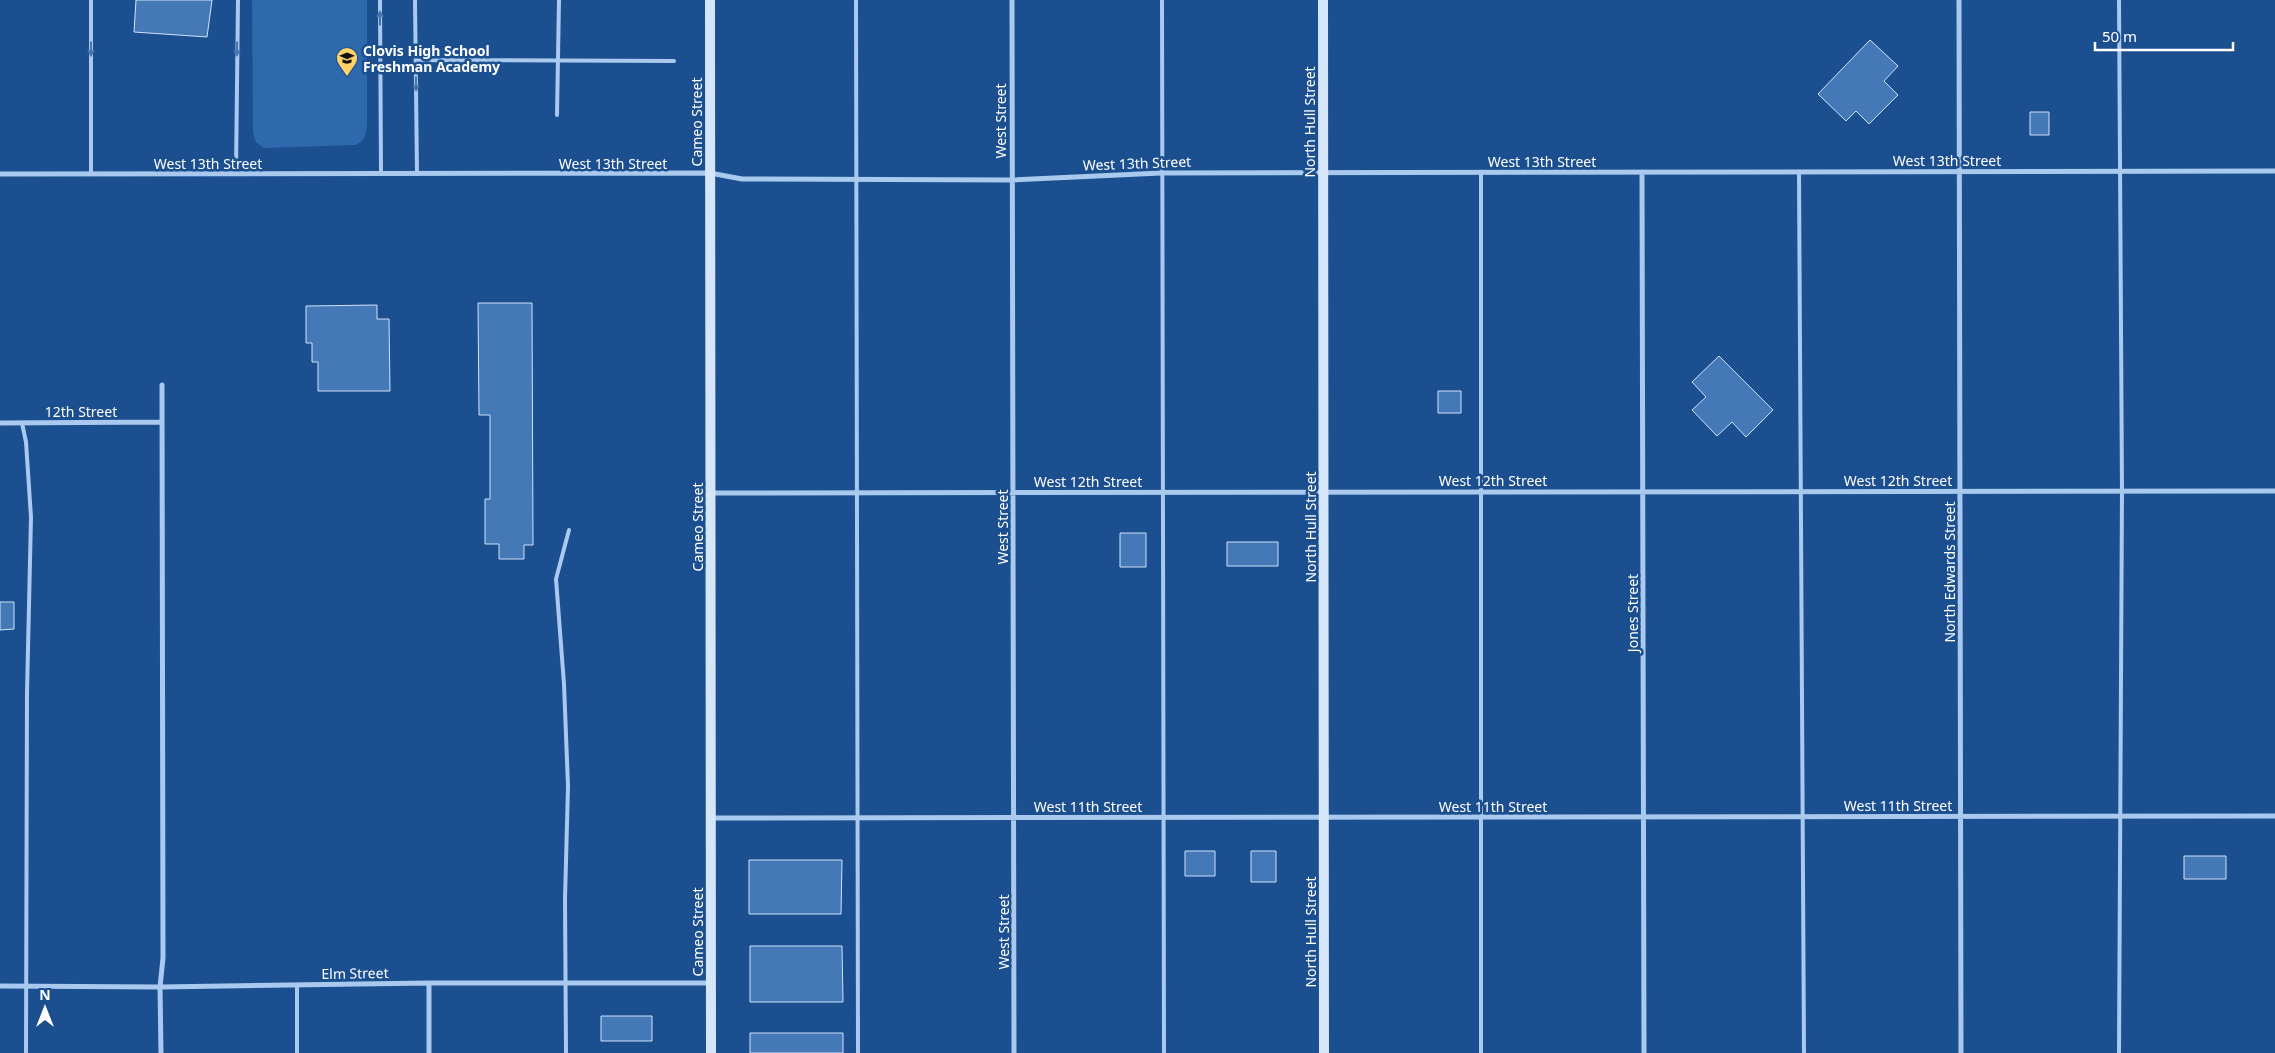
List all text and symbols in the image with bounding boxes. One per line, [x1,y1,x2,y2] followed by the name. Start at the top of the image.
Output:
[376,10,384,26] one-way arrow
[2095,20,2232,52] scale bar
[2102,26,2137,46] text: 50 m
[87,41,95,57] one-way arrow
[233,41,241,57] one-way arrow
[363,41,500,76] place label: Clovis High School Freshman Academy
[335,46,359,77] school or university icon: Clovis High School Freshman Academy
[1300,66,1319,178] street label: North Hull Street
[412,76,420,92] one-way arrow
[687,78,706,166] street label: Cameo Street
[991,83,1010,159] street label: West Street
[1893,151,2001,170] street label: West 13th Street
[1082,152,1192,174] street label: West 13th Street
[1488,152,1596,171] street label: West 13th Street
[154,154,262,173] street label: West 13th Street
[559,154,667,173] street label: West 13th Street
[45,402,117,421] street label: 12th Street
[1301,471,1320,583] street label: North Hull Street
[1439,471,1547,490] street label: West 12th Street
[1844,471,1952,490] street label: West 12th Street
[1034,472,1142,491] street label: West 12th Street
[688,483,707,571] street label: Cameo Street
[993,489,1012,565] street label: West Street
[1940,501,1959,643] street label: North Edwards Street
[1623,574,1642,654] street label: Jones Street
[1844,796,1952,815] street label: West 11th Street
[1034,797,1142,816] street label: West 11th Street
[1439,797,1547,816] street label: West 11th Street
[1301,876,1320,988] street label: North Hull Street
[688,888,707,976] street label: Cameo Street
[994,894,1013,970] street label: West Street
[321,963,389,983] street label: Elm Street
[20,983,70,1033] north arrow
[39,985,51,1004] text: N

